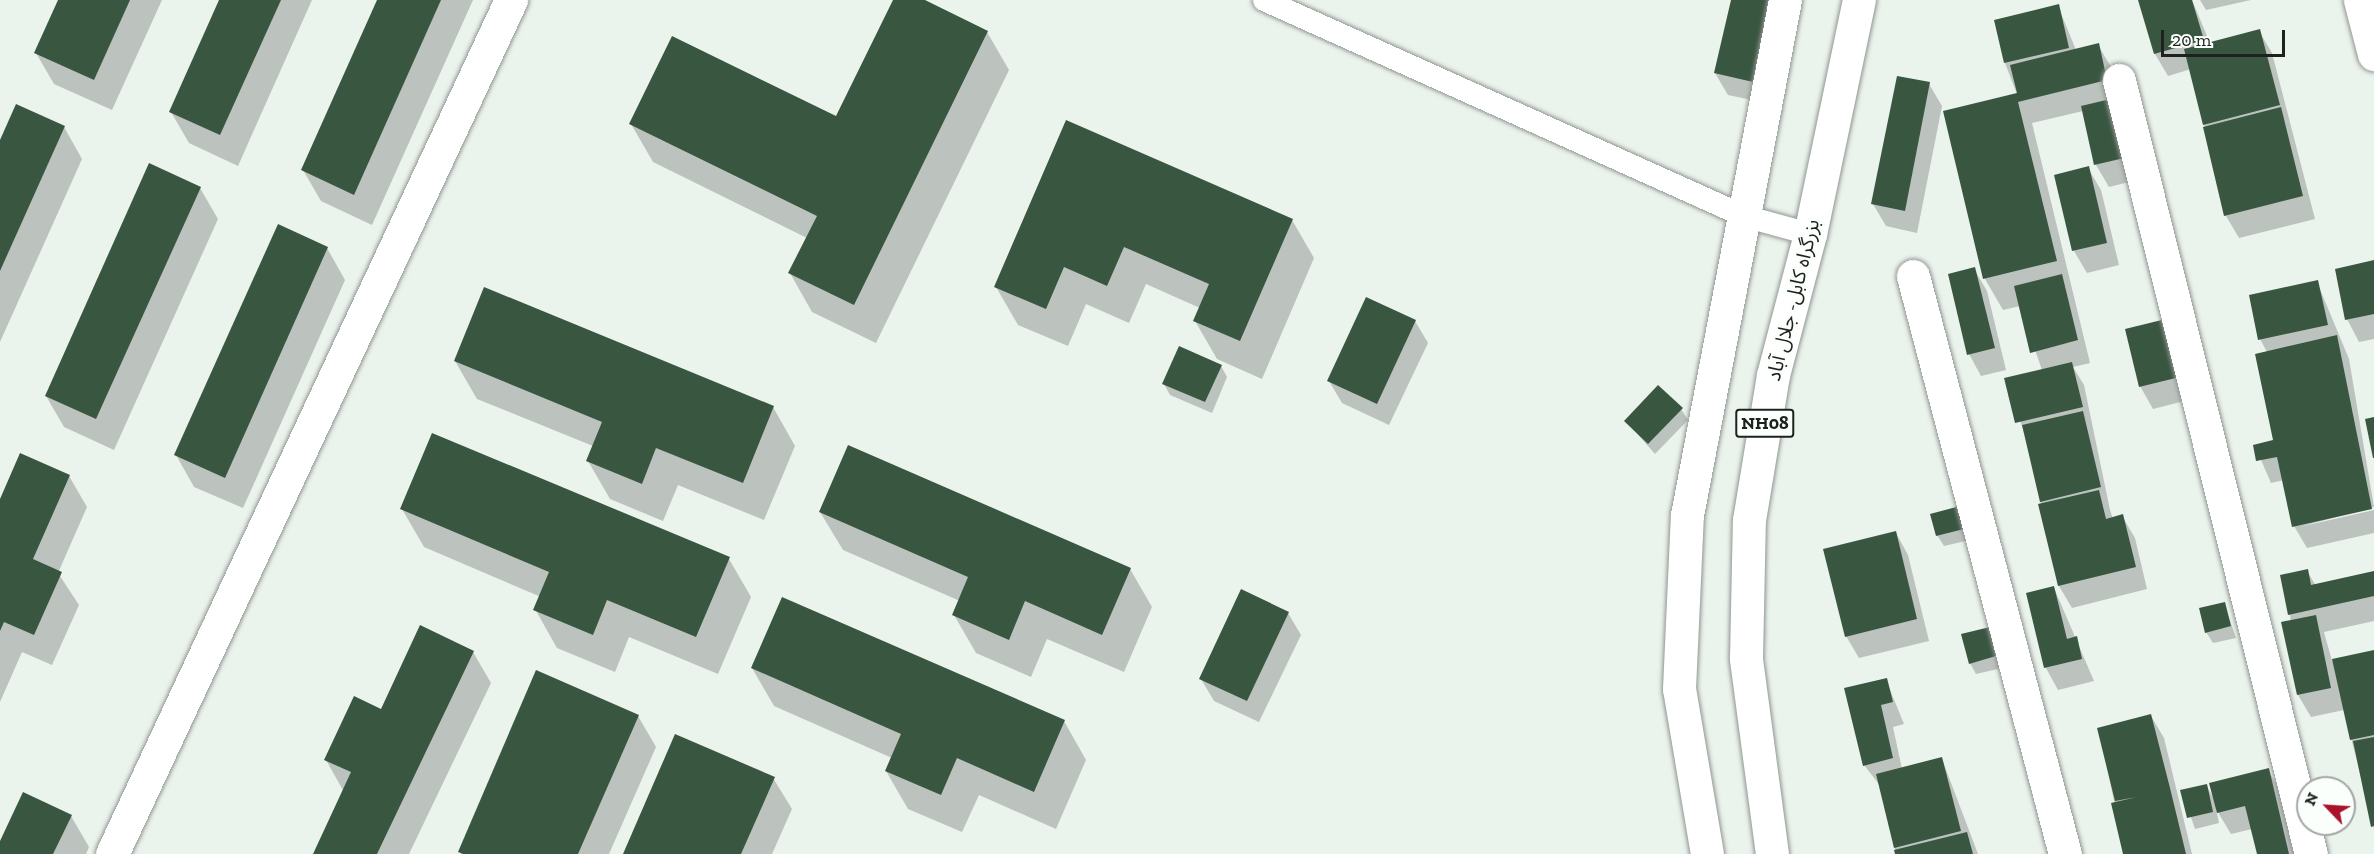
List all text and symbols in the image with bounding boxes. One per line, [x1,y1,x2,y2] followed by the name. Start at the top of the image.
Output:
[2164,18,2288,56] scale bar
[2172,29,2211,51] text: 20 m
[1761,217,1825,383] street label: بزرگراه کابل- جلال آباد
[1735,408,1795,438] road number: NH08
[2296,776,2356,836] north arrow
[2300,790,2322,809] text: N

